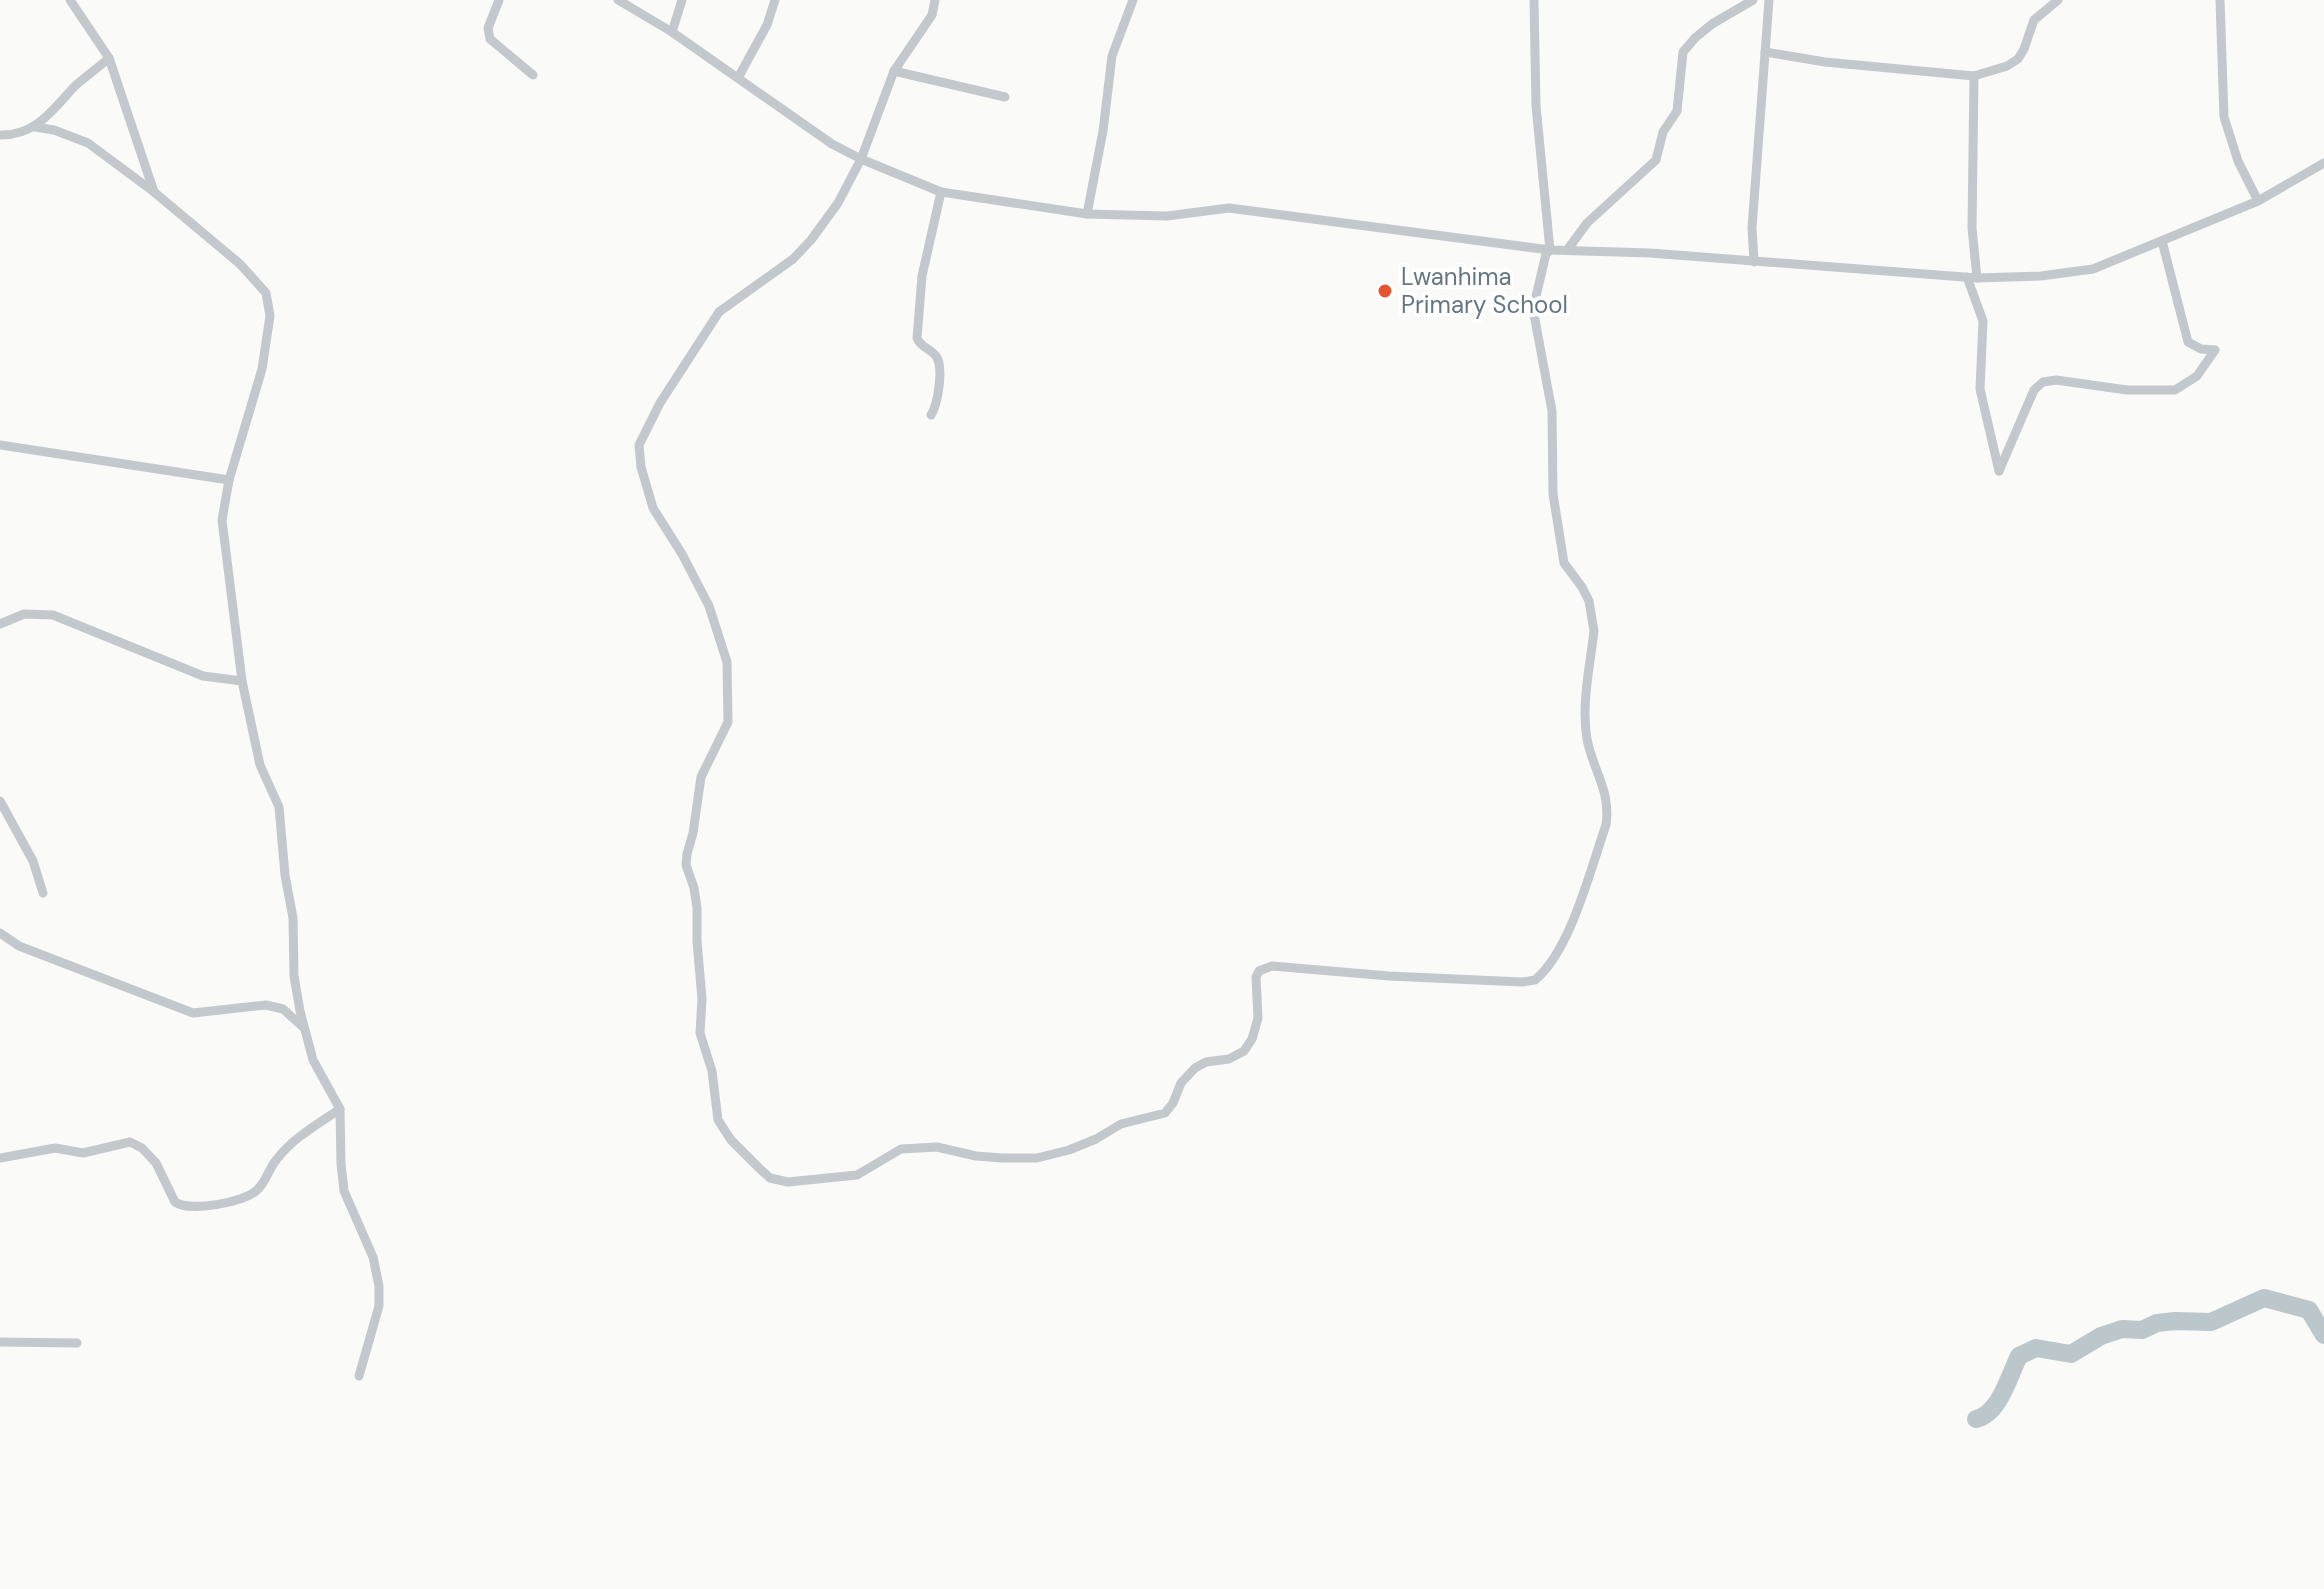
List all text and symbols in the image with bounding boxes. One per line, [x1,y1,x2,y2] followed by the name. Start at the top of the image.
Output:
[1401,261,1568,320] place label: Lwanhima Primary School
[1376,282,1394,300] marker: Lwanhima Primary School

